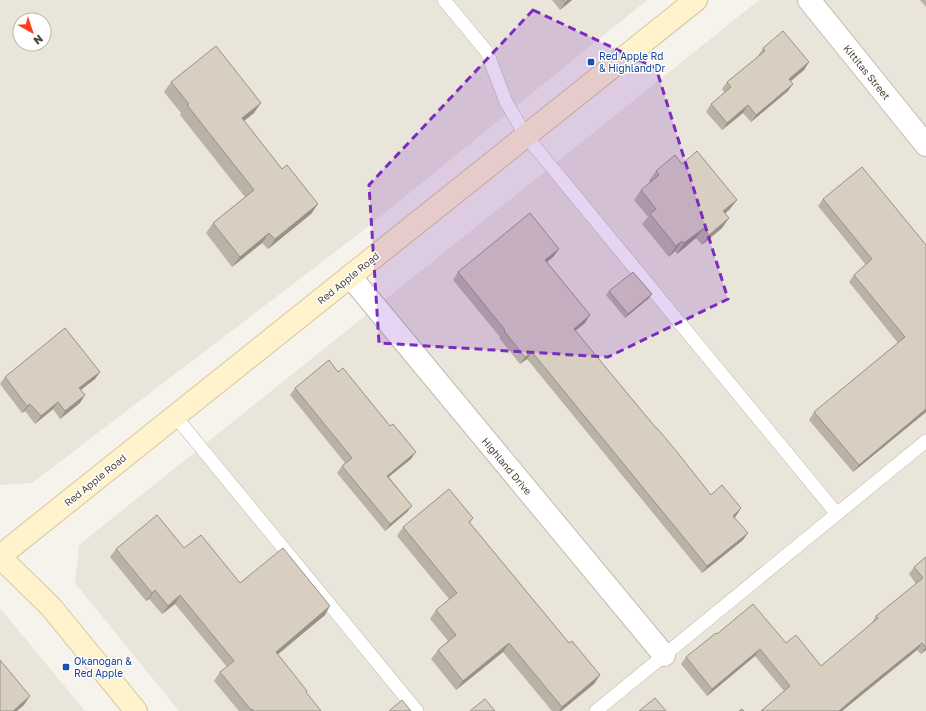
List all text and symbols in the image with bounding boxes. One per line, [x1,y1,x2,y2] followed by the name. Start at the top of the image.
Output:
[12,12,52,52] north arrow
[31,32,46,48] text: N
[841,42,893,102] street label: Kittitas Street
[599,50,665,74] place label: Red Apple Rd & Highland Dr
[586,57,596,67] marker: Red Apple Rd & Highland Dr
[315,249,381,307] street label: Red Apple Road
[480,435,535,497] street label: Highland Drive
[62,451,128,509] street label: Red Apple Road
[74,655,132,679] place label: Okanogan & Red Apple
[61,662,71,672] marker: Okanogan & Red Apple

